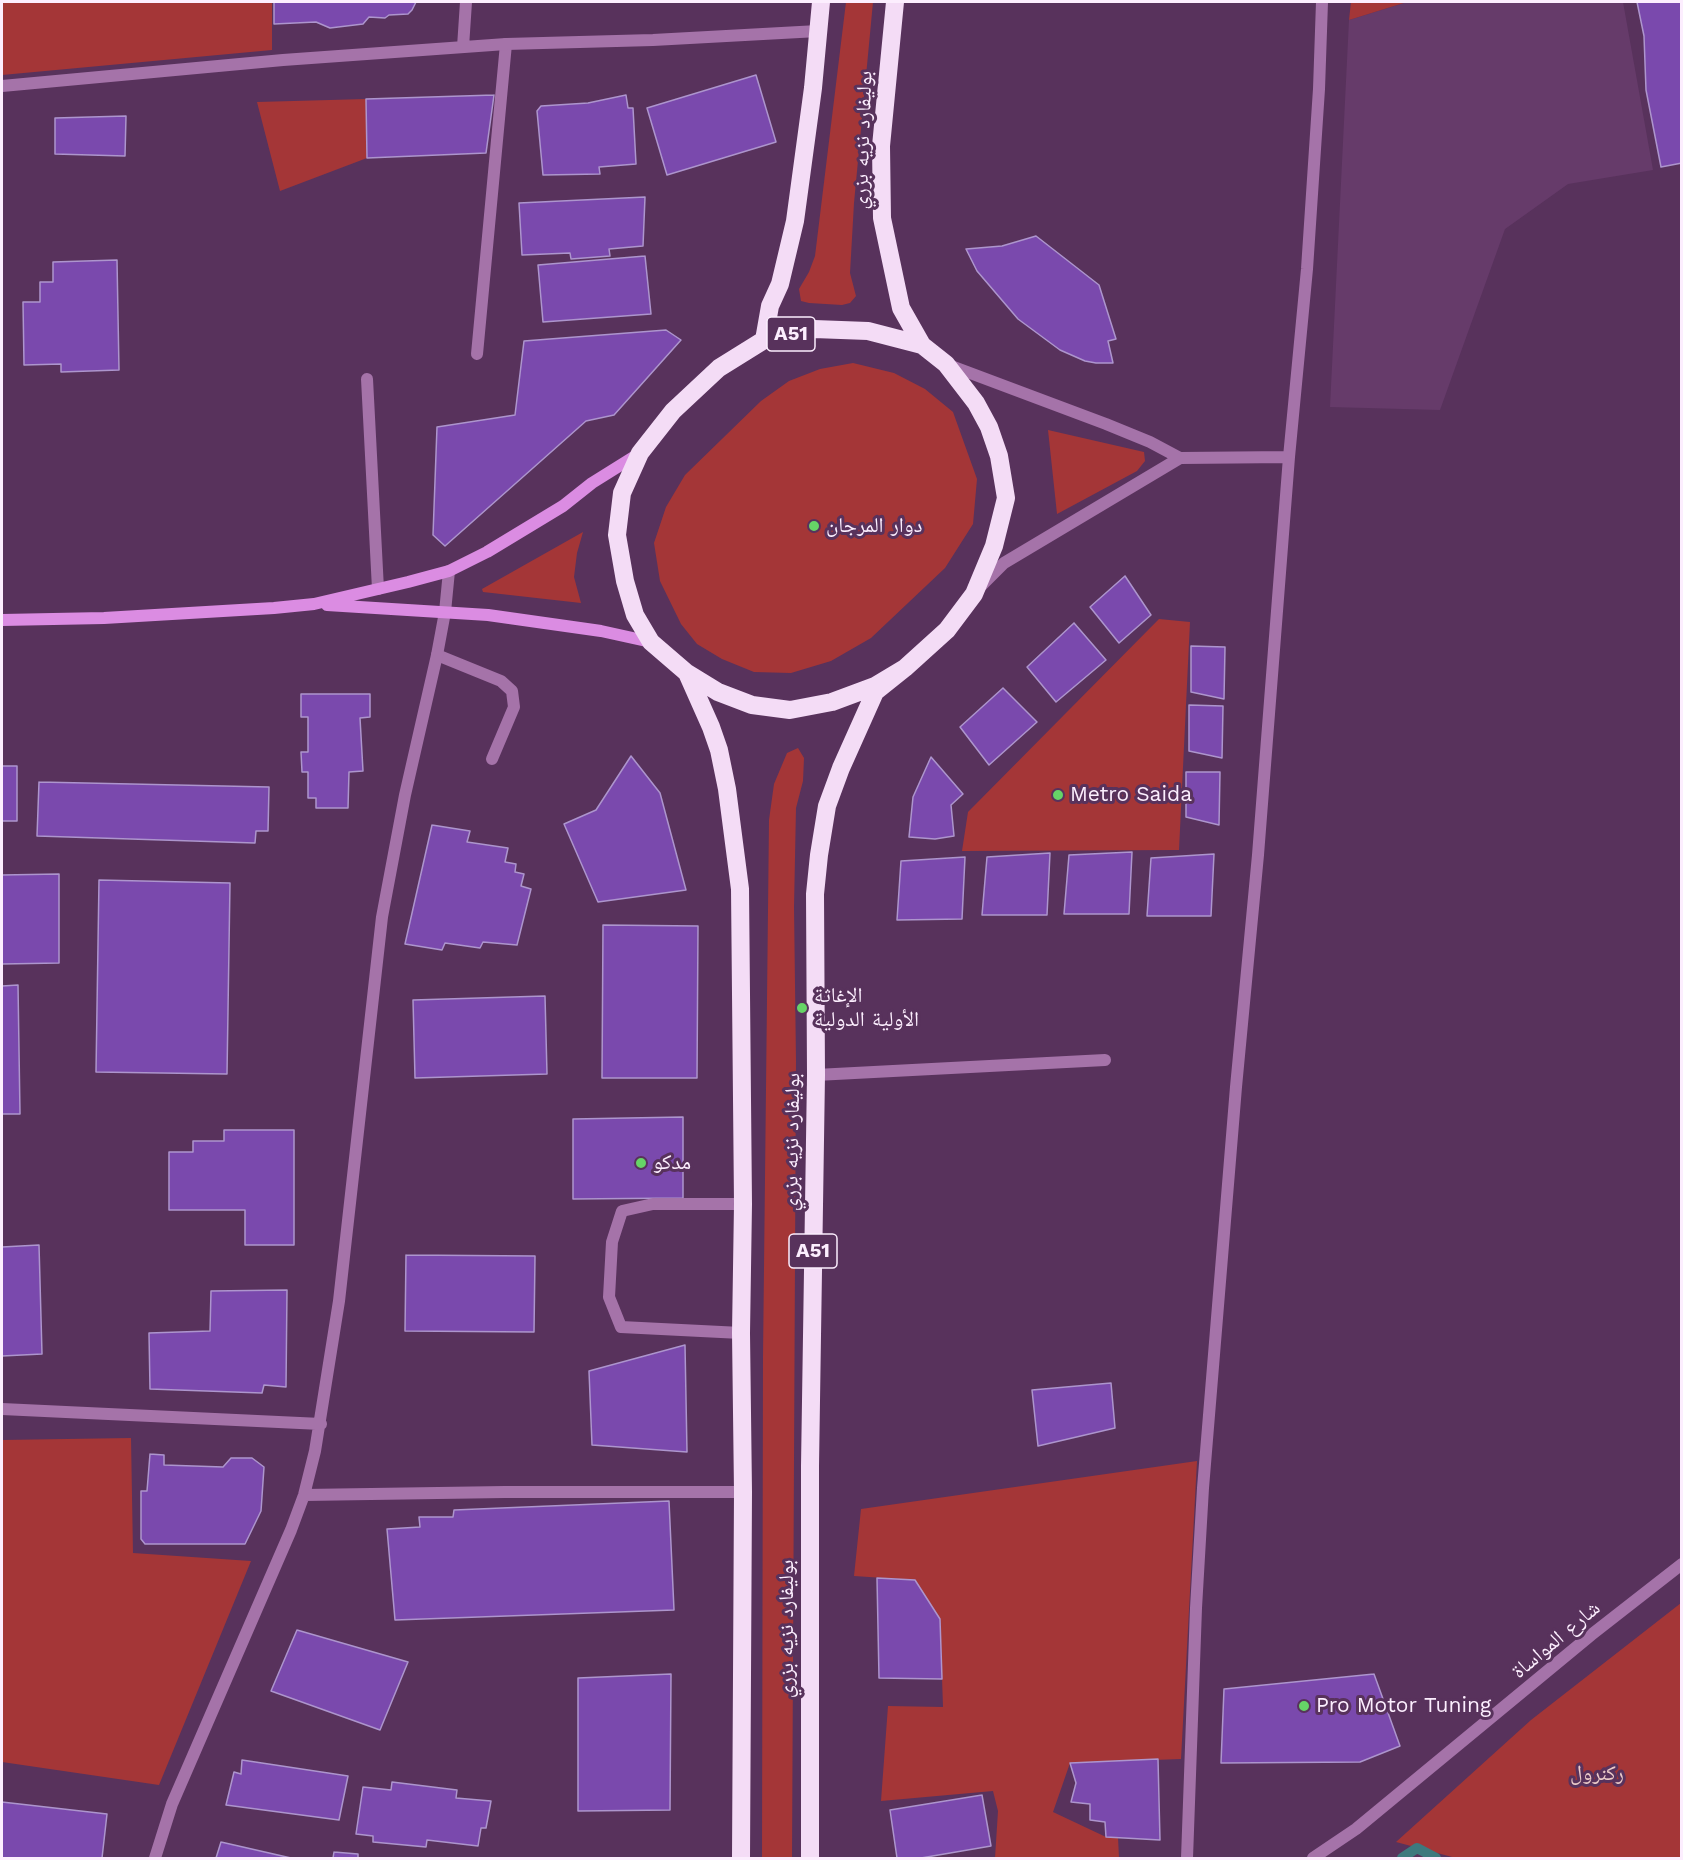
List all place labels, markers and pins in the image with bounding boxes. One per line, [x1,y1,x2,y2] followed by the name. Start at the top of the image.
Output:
[826,513,922,539] place label: دوار المرجان
[807,519,821,533] marker: دوار المرجان
[1070,782,1192,808] place label: Metro Saida
[1051,788,1065,802] marker: Metro Saida
[814,983,919,1033] place label: الإغاثة الأولية الدولية
[795,1001,809,1015] marker: الإغاثة الأولية الدولية
[653,1150,691,1176] place label: مدكو
[634,1156,648,1170] marker: مدكو
[1316,1693,1491,1719] place label: Pro Motor Tuning
[1297,1699,1311,1713] marker: Pro Motor Tuning

